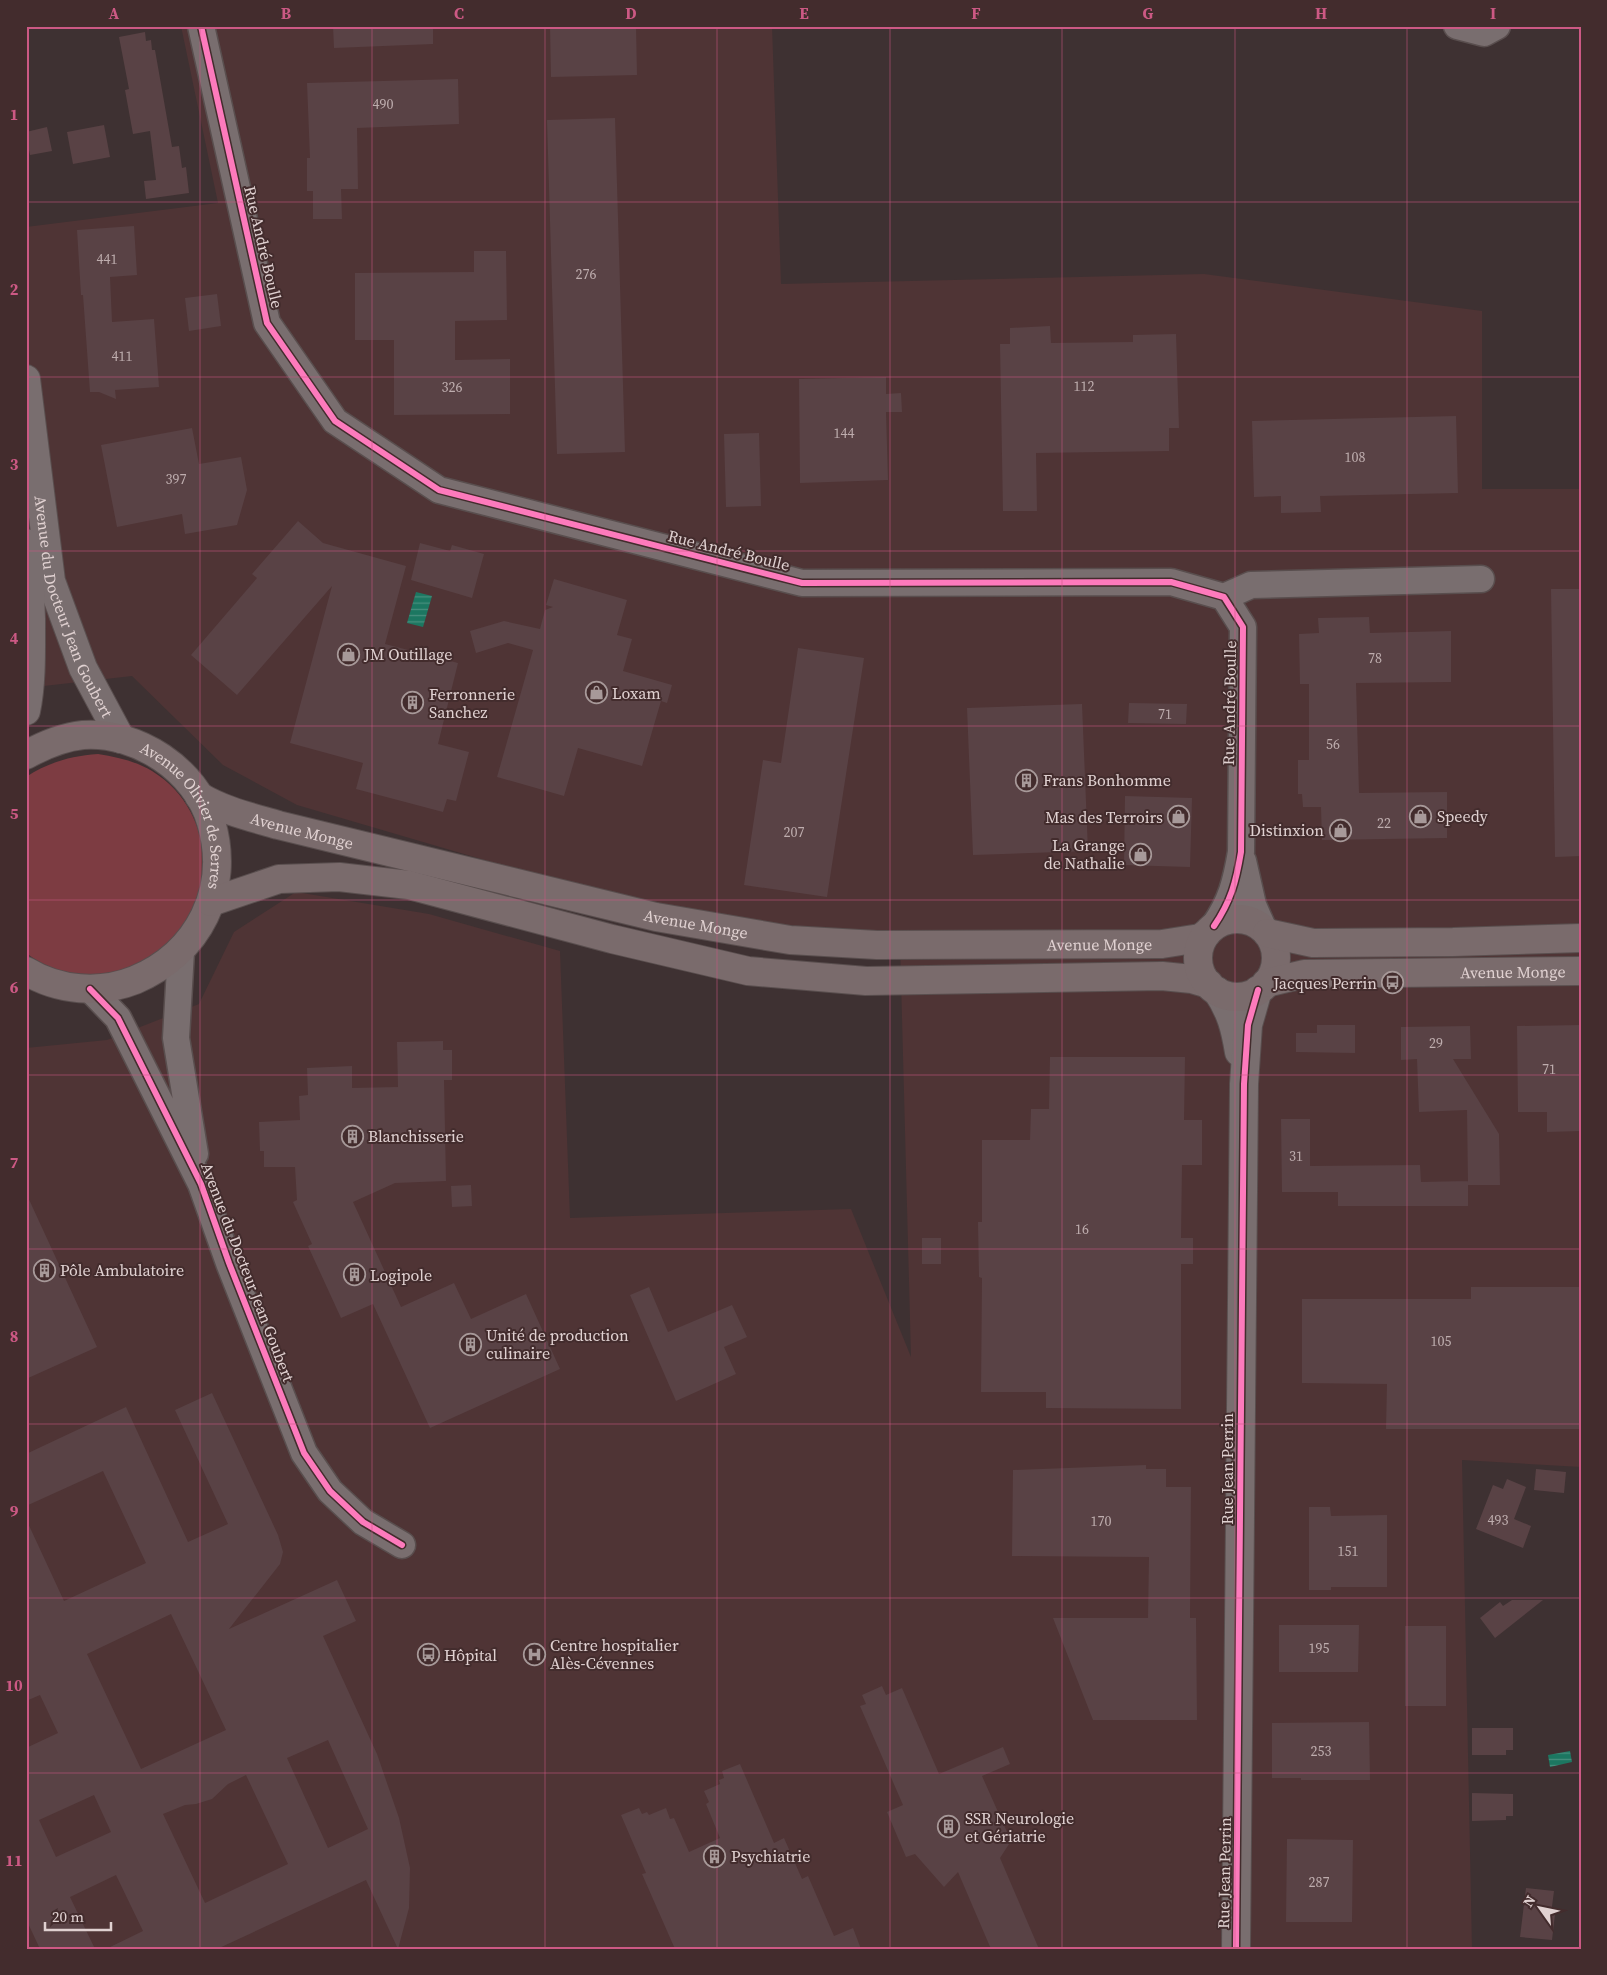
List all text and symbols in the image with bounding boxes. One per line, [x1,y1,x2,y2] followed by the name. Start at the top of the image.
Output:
[109,2,120,24] text: A
[281,2,292,24] text: B
[454,2,464,24] text: C
[625,2,637,24] text: D
[799,2,809,24] text: E
[971,2,981,24] text: F
[1143,2,1154,24] text: G
[1315,2,1327,24] text: H
[1490,2,1496,24] text: I
[373,94,394,114] house number: 490
[10,103,18,125] text: 1
[239,184,289,310] street label: Rue André Boulle
[97,249,118,269] house number: 441
[576,264,597,284] house number: 276
[10,278,19,300] text: 2
[112,346,133,366] house number: 411
[1074,376,1095,396] house number: 112
[442,377,463,397] house number: 326
[834,423,855,443] house number: 144
[1345,447,1366,467] house number: 108
[10,453,19,475] text: 3
[166,469,187,489] house number: 397
[29,494,119,722] street label: Avenue du Docteur Jean Goubert
[666,524,792,576] street label: Rue André Boulle
[10,627,19,649] text: 4
[1217,640,1241,766] street label: Rue André Boulle
[336,642,360,666] shop icon: JM Outillage
[363,643,452,665] place label: JM Outillage
[1368,648,1382,668] house number: 78
[584,681,608,705] shop icon: Loxam
[612,682,661,704] place label: Loxam
[429,683,515,723] place label: Ferronnerie Sanchez
[401,691,425,715] building icon: Ferronnerie Sanchez
[1158,704,1172,724] house number: 71
[1326,734,1340,754] house number: 56
[136,736,228,892] street label: Avenue Olivier de Serres
[1015,768,1039,792] building icon: Frans Bonhomme
[1043,769,1171,791] place label: Frans Bonhomme
[10,802,19,824] text: 5
[1409,804,1433,828] shop icon: Speedy
[1167,805,1191,829] shop icon: Mas des Terroirs
[1437,805,1489,827] place label: Speedy
[1045,806,1163,828] place label: Mas des Terroirs
[248,807,356,854] street label: Avenue Monge
[1377,813,1391,833] house number: 22
[1328,818,1352,842] shop icon: Distinxion
[1250,819,1324,841] place label: Distinxion
[784,822,805,842] house number: 207
[1044,834,1125,874] place label: La Grange de Nathalie
[1129,842,1153,866] shop icon: La Grange de Nathalie
[642,903,750,944] street label: Avenue Monge
[1047,933,1152,955] street label: Avenue Monge
[1460,960,1566,983] street label: Avenue Monge
[1381,971,1405,995] bus stop icon: Jacques Perrin
[1272,972,1377,994] place label: Jacques Perrin
[10,976,19,998] text: 6
[1429,1033,1443,1053] house number: 29
[1542,1059,1556,1079] house number: 71
[340,1124,364,1148] building icon: Blanchisserie
[368,1125,464,1147] place label: Blanchisserie
[1289,1146,1303,1166] house number: 31
[10,1151,19,1173] text: 7
[196,1159,300,1385] street label: Avenue du Docteur Jean Goubert
[1075,1219,1089,1239] house number: 16
[32,1258,56,1282] building icon: Pôle Ambulatoire
[60,1259,184,1281] place label: Pôle Ambulatoire
[342,1263,366,1287] building icon: Logipole
[370,1264,432,1286] place label: Logipole
[486,1324,629,1364] place label: Unité de production culinaire
[10,1325,18,1347] text: 8
[1431,1331,1452,1351] house number: 105
[458,1332,482,1356] building icon: Unité de production culinaire
[1216,1413,1238,1525] street label: Rue Jean Perrin
[10,1500,19,1522] text: 9
[1488,1510,1509,1530] house number: 493
[1091,1511,1112,1531] house number: 170
[1338,1541,1359,1561] house number: 151
[550,1634,679,1674] place label: Centre hospitalier Alès-Cévennes
[1309,1638,1330,1658] house number: 195
[522,1642,546,1666] hospital icon: Centre hospitalier Alès-Cévennes
[416,1643,440,1667] bus stop icon: Hôpital
[444,1644,497,1666] place label: Hôpital
[5,1674,23,1696] text: 10
[1311,1741,1332,1761] house number: 253
[965,1807,1074,1847] place label: SSR Neurologie et Gériatrie
[937,1815,961,1839] building icon: SSR Neurologie et Gériatrie
[1212,1817,1236,1929] street label: Rue Jean Perrin
[703,1844,727,1868] building icon: Psychiatrie
[731,1845,810,1867] place label: Psychiatrie
[5,1849,23,1871] text: 11
[1309,1872,1330,1892] house number: 287
[1514,1882,1564,1932] north arrow
[1518,1891,1540,1911] text: N
[45,1900,111,1932] scale bar
[52,1906,84,1927] text: 20 m

